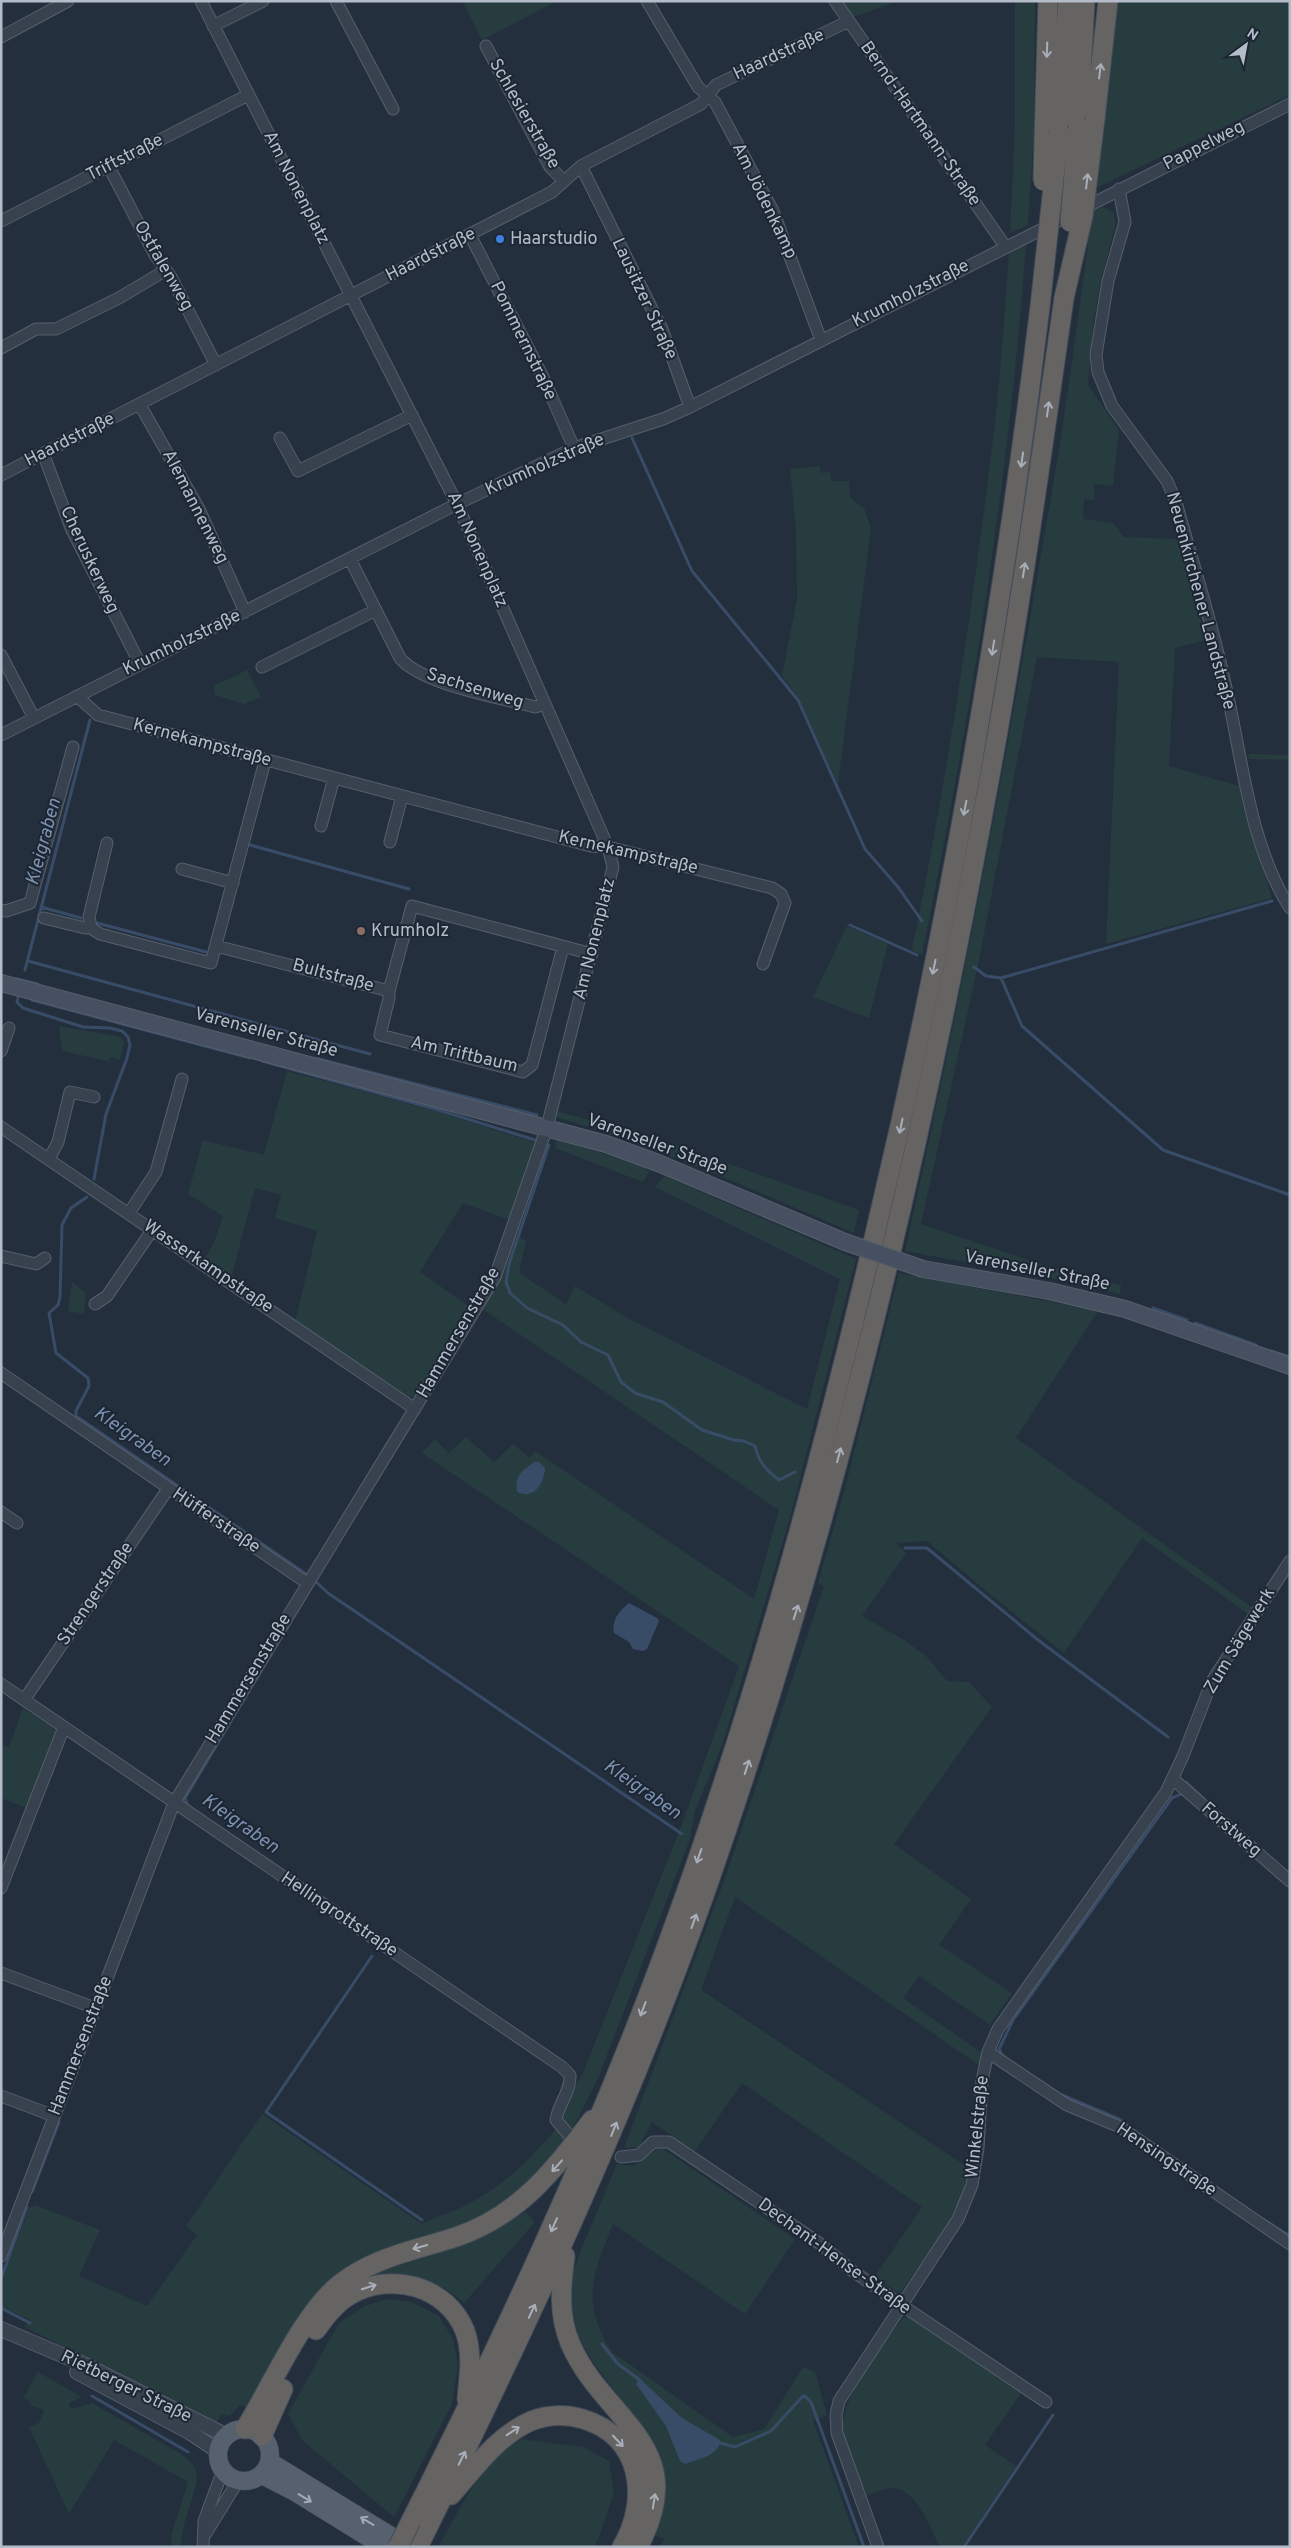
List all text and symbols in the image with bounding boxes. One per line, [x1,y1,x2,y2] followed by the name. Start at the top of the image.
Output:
[1221,20,1271,70] north arrow
[730,24,828,86] street label: Haardstraße
[1243,25,1261,45] text: N
[854,37,986,211] street label: Bernd-Hartmann-Straße
[1042,42,1051,58] one-way arrow
[483,55,565,173] street label: Schlesierstraße
[1095,63,1105,79] one-way arrow
[1159,116,1249,176] street label: Pappelweg
[257,127,335,249] street label: Am Nonenplatz
[83,129,167,187] street label: Triftstraße
[726,139,802,263] street label: Am Jödenkamp
[1082,174,1092,190] one-way arrow
[128,217,198,315] street label: Ostfalenweg
[382,222,480,288] street label: Haardstraße
[510,228,598,251] place label: Haarstudio
[494,233,506,245] marker: Haarstudio
[606,234,682,364] street label: Lausitzer Straße
[849,255,973,333] street label: Krumholzstraße
[484,278,562,404] street label: Pommernstraße
[1043,401,1053,417] one-way arrow
[21,407,119,473] street label: Haardstraße
[482,428,608,502] street label: Krumholzstraße
[156,446,234,568] street label: Alemannenweg
[1016,451,1026,467] one-way arrow
[441,488,513,612] street label: Am Nonenplatz
[1160,490,1240,712] street label: Neuenkirchener Landstraße
[54,503,124,617] street label: Cheruskerweg
[1019,562,1029,578] one-way arrow
[119,605,245,681] street label: Krumholzstraße
[988,639,998,655] one-way arrow
[424,663,526,715] street label: Sachsenweg
[130,713,274,773] street label: Kernekampstraße
[21,795,67,888] water label: Kleigraben
[960,799,970,815] one-way arrow
[556,826,700,880] street label: Kernekampstraße
[569,876,621,1002] street label: Am Nonenplatz
[371,920,449,943] place label: Krumholz
[355,925,367,937] marker: Krumholz
[290,954,376,998] street label: Bultstraße
[929,959,938,975] one-way arrow
[192,1003,340,1063] street label: Varenseller Straße
[408,1031,520,1079] street label: Am Triftbaum
[584,1109,730,1181] street label: Varenseller Straße
[896,1118,905,1134] one-way arrow
[139,1215,277,1319] street label: Wasserkampstraße
[962,1246,1112,1296] street label: Varenseller Straße
[412,1263,506,1403] street label: Hammersenstraße
[89,1402,176,1473] water label: Kleigraben
[835,1448,844,1464] one-way arrow
[167,1483,265,1559] street label: Hüfferstraße
[53,1538,139,1650] street label: Strengerstraße
[1199,1584,1281,1698] street label: Zum Sägewerk
[791,1604,801,1620] one-way arrow
[201,1610,297,1748] street label: Hammersenstraße
[599,1755,686,1826] water label: Kleigraben
[742,1759,752,1775] one-way arrow
[197,1789,284,1860] water label: Kleigraben
[1196,1797,1266,1863] street label: Forstweg
[694,1848,703,1863] one-way arrow
[276,1867,402,1963] street label: Hellingrottstraße
[690,1913,699,1929] one-way arrow
[44,1973,118,2119] street label: Hammersenstraße
[638,2000,647,2016] one-way arrow
[961,2074,995,2180] street label: Winkelstraße
[1111,2118,1221,2202] street label: Hensingstraße
[610,2121,619,2136] one-way arrow
[551,2159,562,2172] one-way arrow
[753,2194,915,2320] street label: Dechant-Hense-Straße
[548,2217,558,2232] one-way arrow
[412,2243,428,2253] one-way arrow
[360,2282,376,2291] one-way arrow
[528,2304,538,2319] one-way arrow
[57,2345,195,2429] street label: Rietberger Straße
[506,2426,520,2436] one-way arrow
[612,2435,624,2448] one-way arrow
[458,2451,467,2466] one-way arrow
[649,2493,659,2509] one-way arrow
[297,2494,311,2504] one-way arrow
[361,2516,375,2526] one-way arrow

